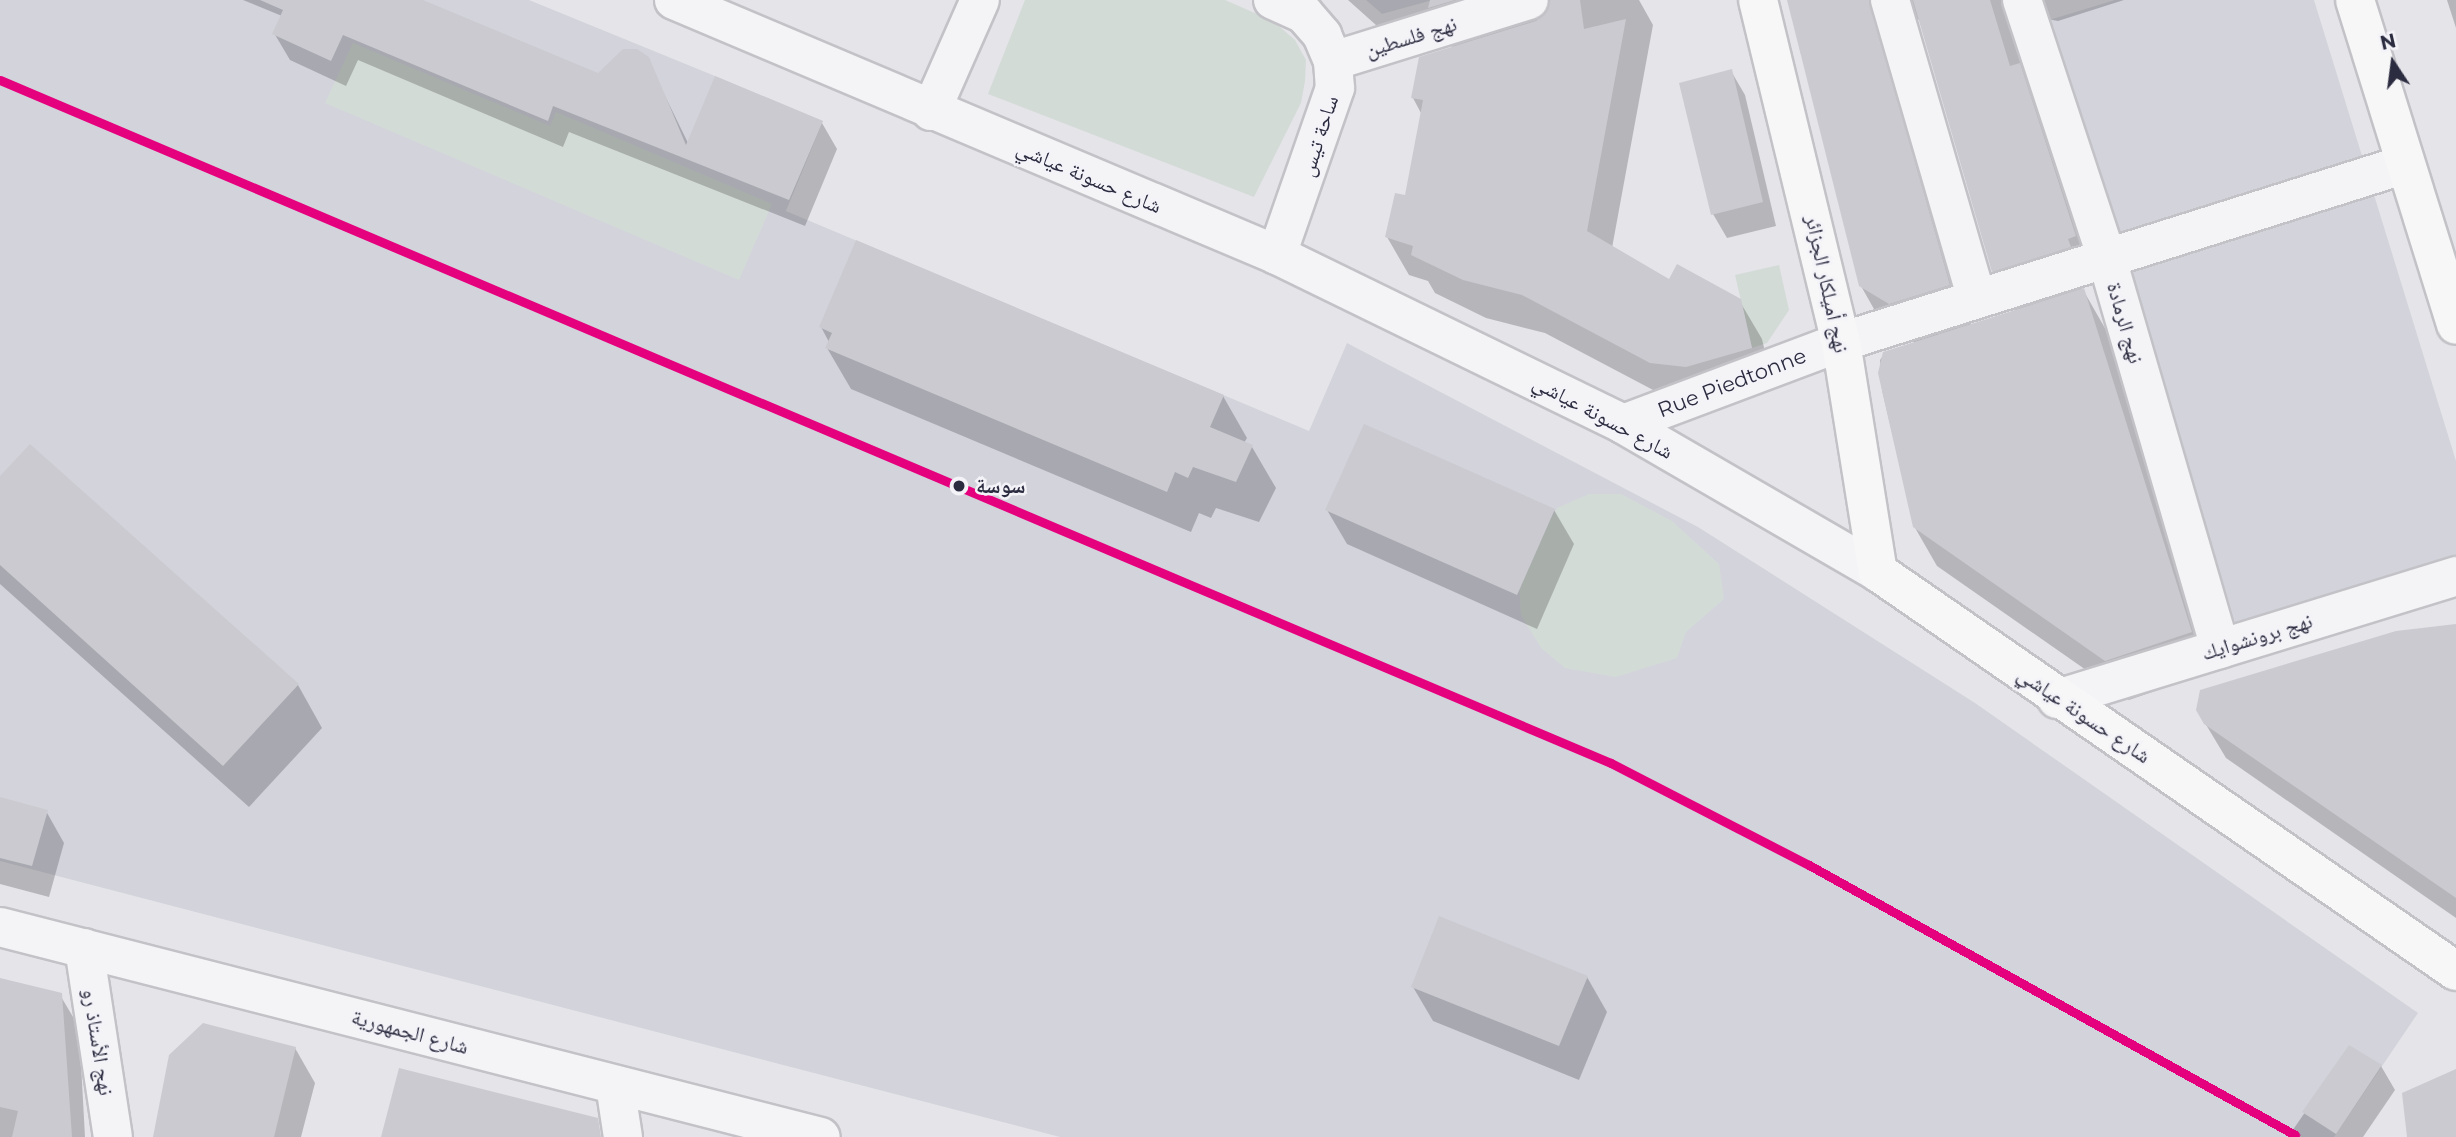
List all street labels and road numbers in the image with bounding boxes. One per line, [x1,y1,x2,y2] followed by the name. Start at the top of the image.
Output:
[1362,11,1460,63] street label: نهج فلسطين
[1294,92,1344,180] street label: ساحة تيس
[1013,135,1165,219] street label: شارع حسونة عياشي
[1800,213,1854,355] street label: نهج أميلكار الجزائر
[2101,279,2149,367] street label: نهج الرمادة
[1654,343,1810,423] street label: Rue Piedtonne
[1529,369,1677,465] street label: شارع حسونة عياشي
[2199,608,2315,666] street label: نهج برونشوايك
[2013,661,2155,769] street label: شارع حسونة عياشي
[77,987,119,1097] street label: نهج الأستاذ رو
[349,1004,471,1060] street label: شارع الجمهورية

